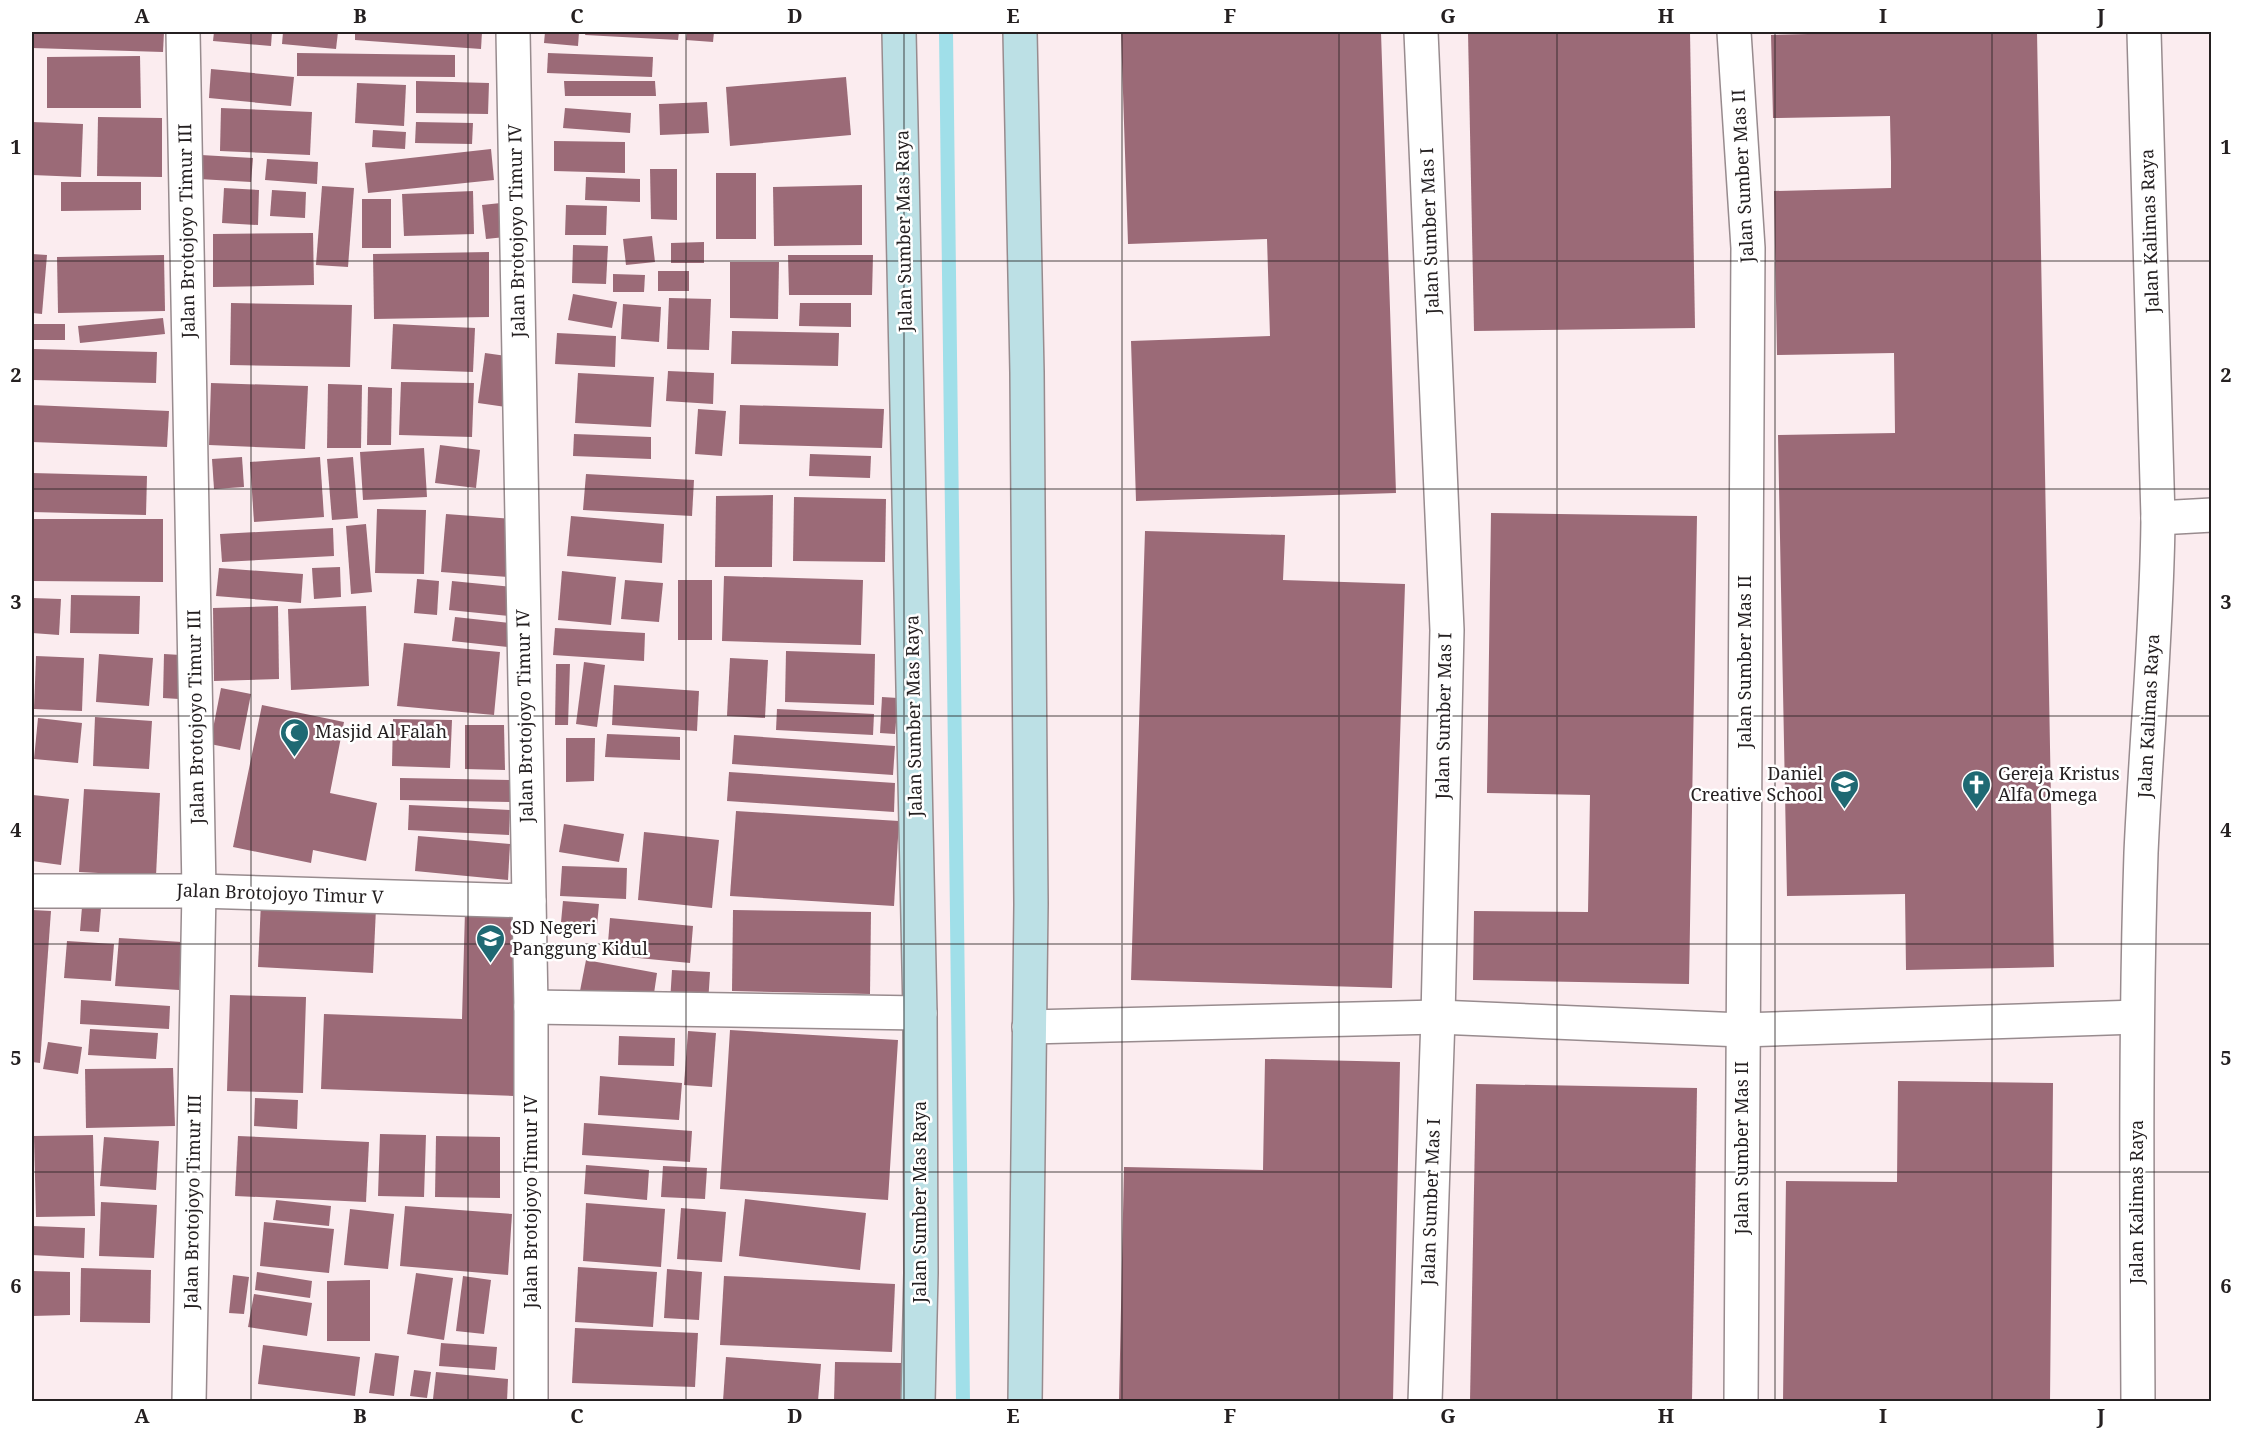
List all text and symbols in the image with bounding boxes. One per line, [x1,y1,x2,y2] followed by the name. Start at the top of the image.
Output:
[134,2,150,29] text: A
[353,2,367,29] text: B
[570,2,584,29] text: C
[787,2,803,29] text: D
[1006,2,1020,29] text: E
[1224,2,1236,29] text: F
[1440,2,1456,29] text: G
[1658,2,1674,29] text: H
[1879,2,1887,29] text: I
[2096,2,2105,29] text: J
[1725,89,1759,264] street label: Jalan Sumber Mas II
[172,123,200,340] street label: Jalan Brotojoyo Timur III
[502,123,530,339] street label: Jalan Brotojoyo Timur IV
[889,130,917,333] street label: Jalan Sumber Mas Raya
[10,133,22,160] text: 1
[2220,133,2232,160] text: 1
[1414,147,1444,316] street label: Jalan Sumber Mas I
[2134,148,2164,315] street label: Jalan Kalimas Raya
[10,361,22,388] text: 2
[2220,361,2232,388] text: 2
[1732,575,1756,750] street label: Jalan Sumber Mas II
[10,588,22,615] text: 3
[2220,588,2232,615] text: 3
[510,608,538,824] street label: Jalan Brotojoyo Timur IV
[181,609,209,826] street label: Jalan Brotojoyo Timur III
[899,615,927,818] street label: Jalan Sumber Mas Raya
[1430,632,1456,801] street label: Jalan Sumber Mas I
[2132,633,2164,800] street label: Jalan Kalimas Raya
[278,716,310,758] mosque icon: Masjid Al Falah
[315,719,447,743] place label: Masjid Al Falah
[1690,761,1823,806] place label: Daniel Creative School
[1998,761,2120,806] place label: Gereja Kristus Alfa Omega
[1828,768,1860,810] school or university icon: Daniel Creative School
[1961,768,1993,810] church icon: Gereja Kristus Alfa Omega
[10,816,22,843] text: 4
[2220,816,2232,843] text: 4
[175,877,385,909] street label: Jalan Brotojoyo Timur V
[512,915,648,960] place label: SD Negeri Panggung Kidul
[475,922,507,964] school or university icon: SD Negeri Panggung Kidul
[10,1044,22,1071] text: 5
[2220,1044,2232,1071] text: 5
[1729,1061,1753,1236] street label: Jalan Sumber Mas II
[178,1094,206,1311] street label: Jalan Brotojoyo Timur III
[518,1094,542,1310] street label: Jalan Brotojoyo Timur IV
[907,1101,931,1304] street label: Jalan Sumber Mas Raya
[1415,1118,1445,1287] street label: Jalan Sumber Mas I
[2124,1120,2148,1285] street label: Jalan Kalimas Raya
[10,1272,22,1299] text: 6
[2220,1272,2232,1299] text: 6
[134,1402,150,1429] text: A
[353,1402,367,1429] text: B
[570,1402,584,1429] text: C
[787,1402,803,1429] text: D
[1006,1402,1020,1429] text: E
[1224,1402,1236,1429] text: F
[1440,1402,1456,1429] text: G
[1658,1402,1674,1429] text: H
[1879,1402,1887,1429] text: I
[2096,1402,2105,1429] text: J

